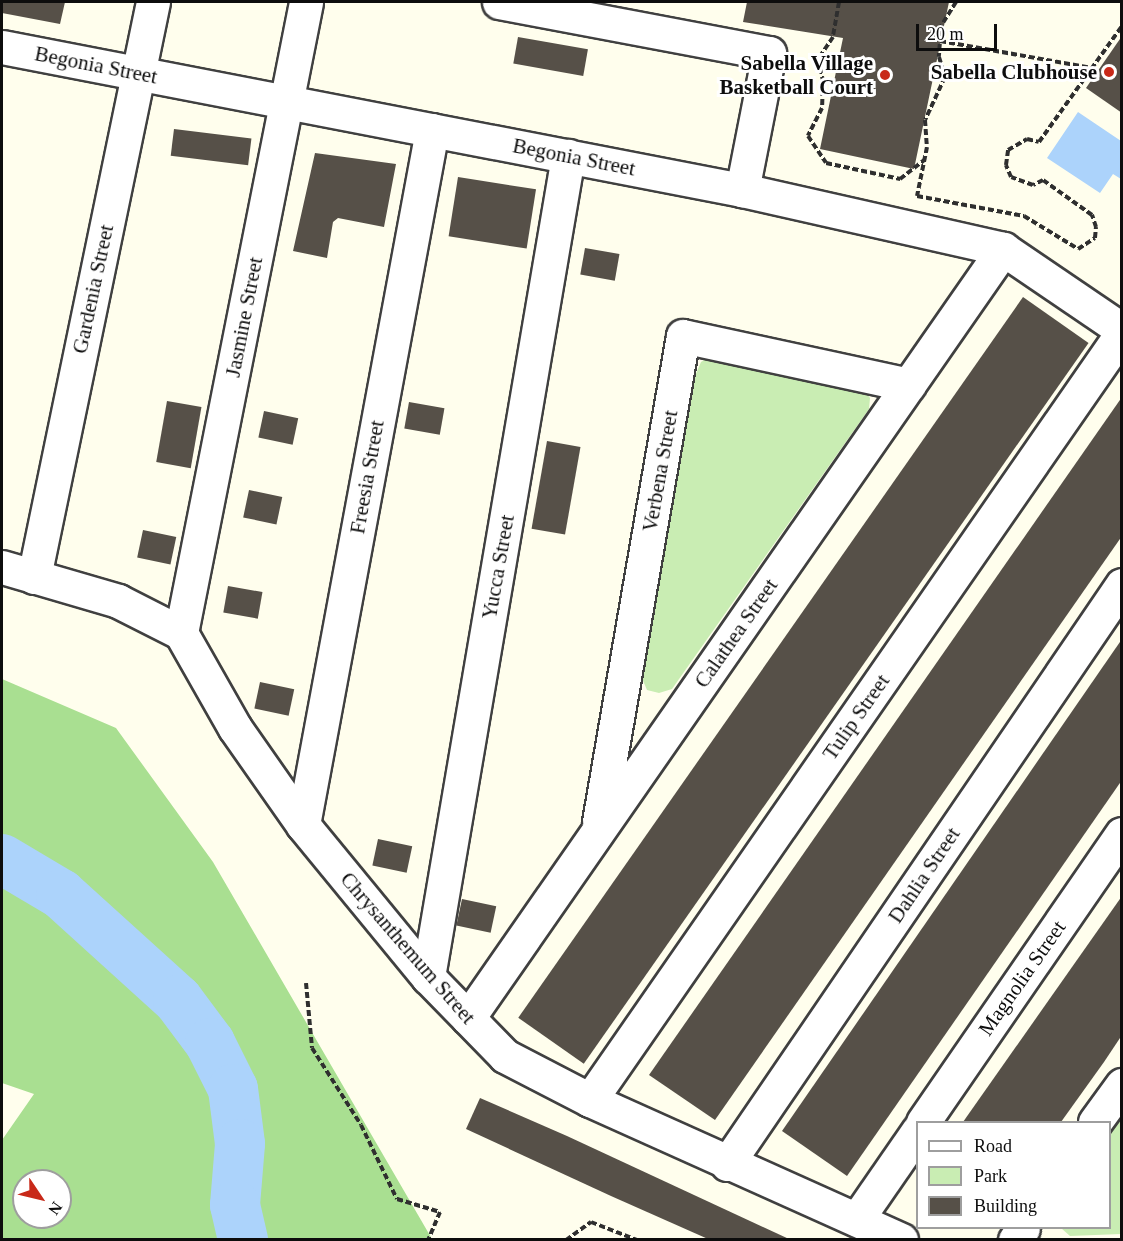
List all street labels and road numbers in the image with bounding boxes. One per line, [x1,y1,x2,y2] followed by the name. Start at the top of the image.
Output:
[33,41,159,89] street label: Begonia Street
[511,133,637,181] street label: Begonia Street
[67,222,119,356] street label: Gardenia Street
[220,255,268,379] street label: Jasmine Street
[637,408,683,534] street label: Verbena Street
[345,418,389,536] street label: Freesia Street
[476,513,520,621] street label: Yucca Street
[689,573,783,693] street label: Calathea Street
[817,669,895,765] street label: Tulip Street
[883,822,965,928] street label: Dahlia Street
[335,867,481,1029] street label: Chrysanthemum Street
[973,916,1071,1040] street label: Magnolia Street

